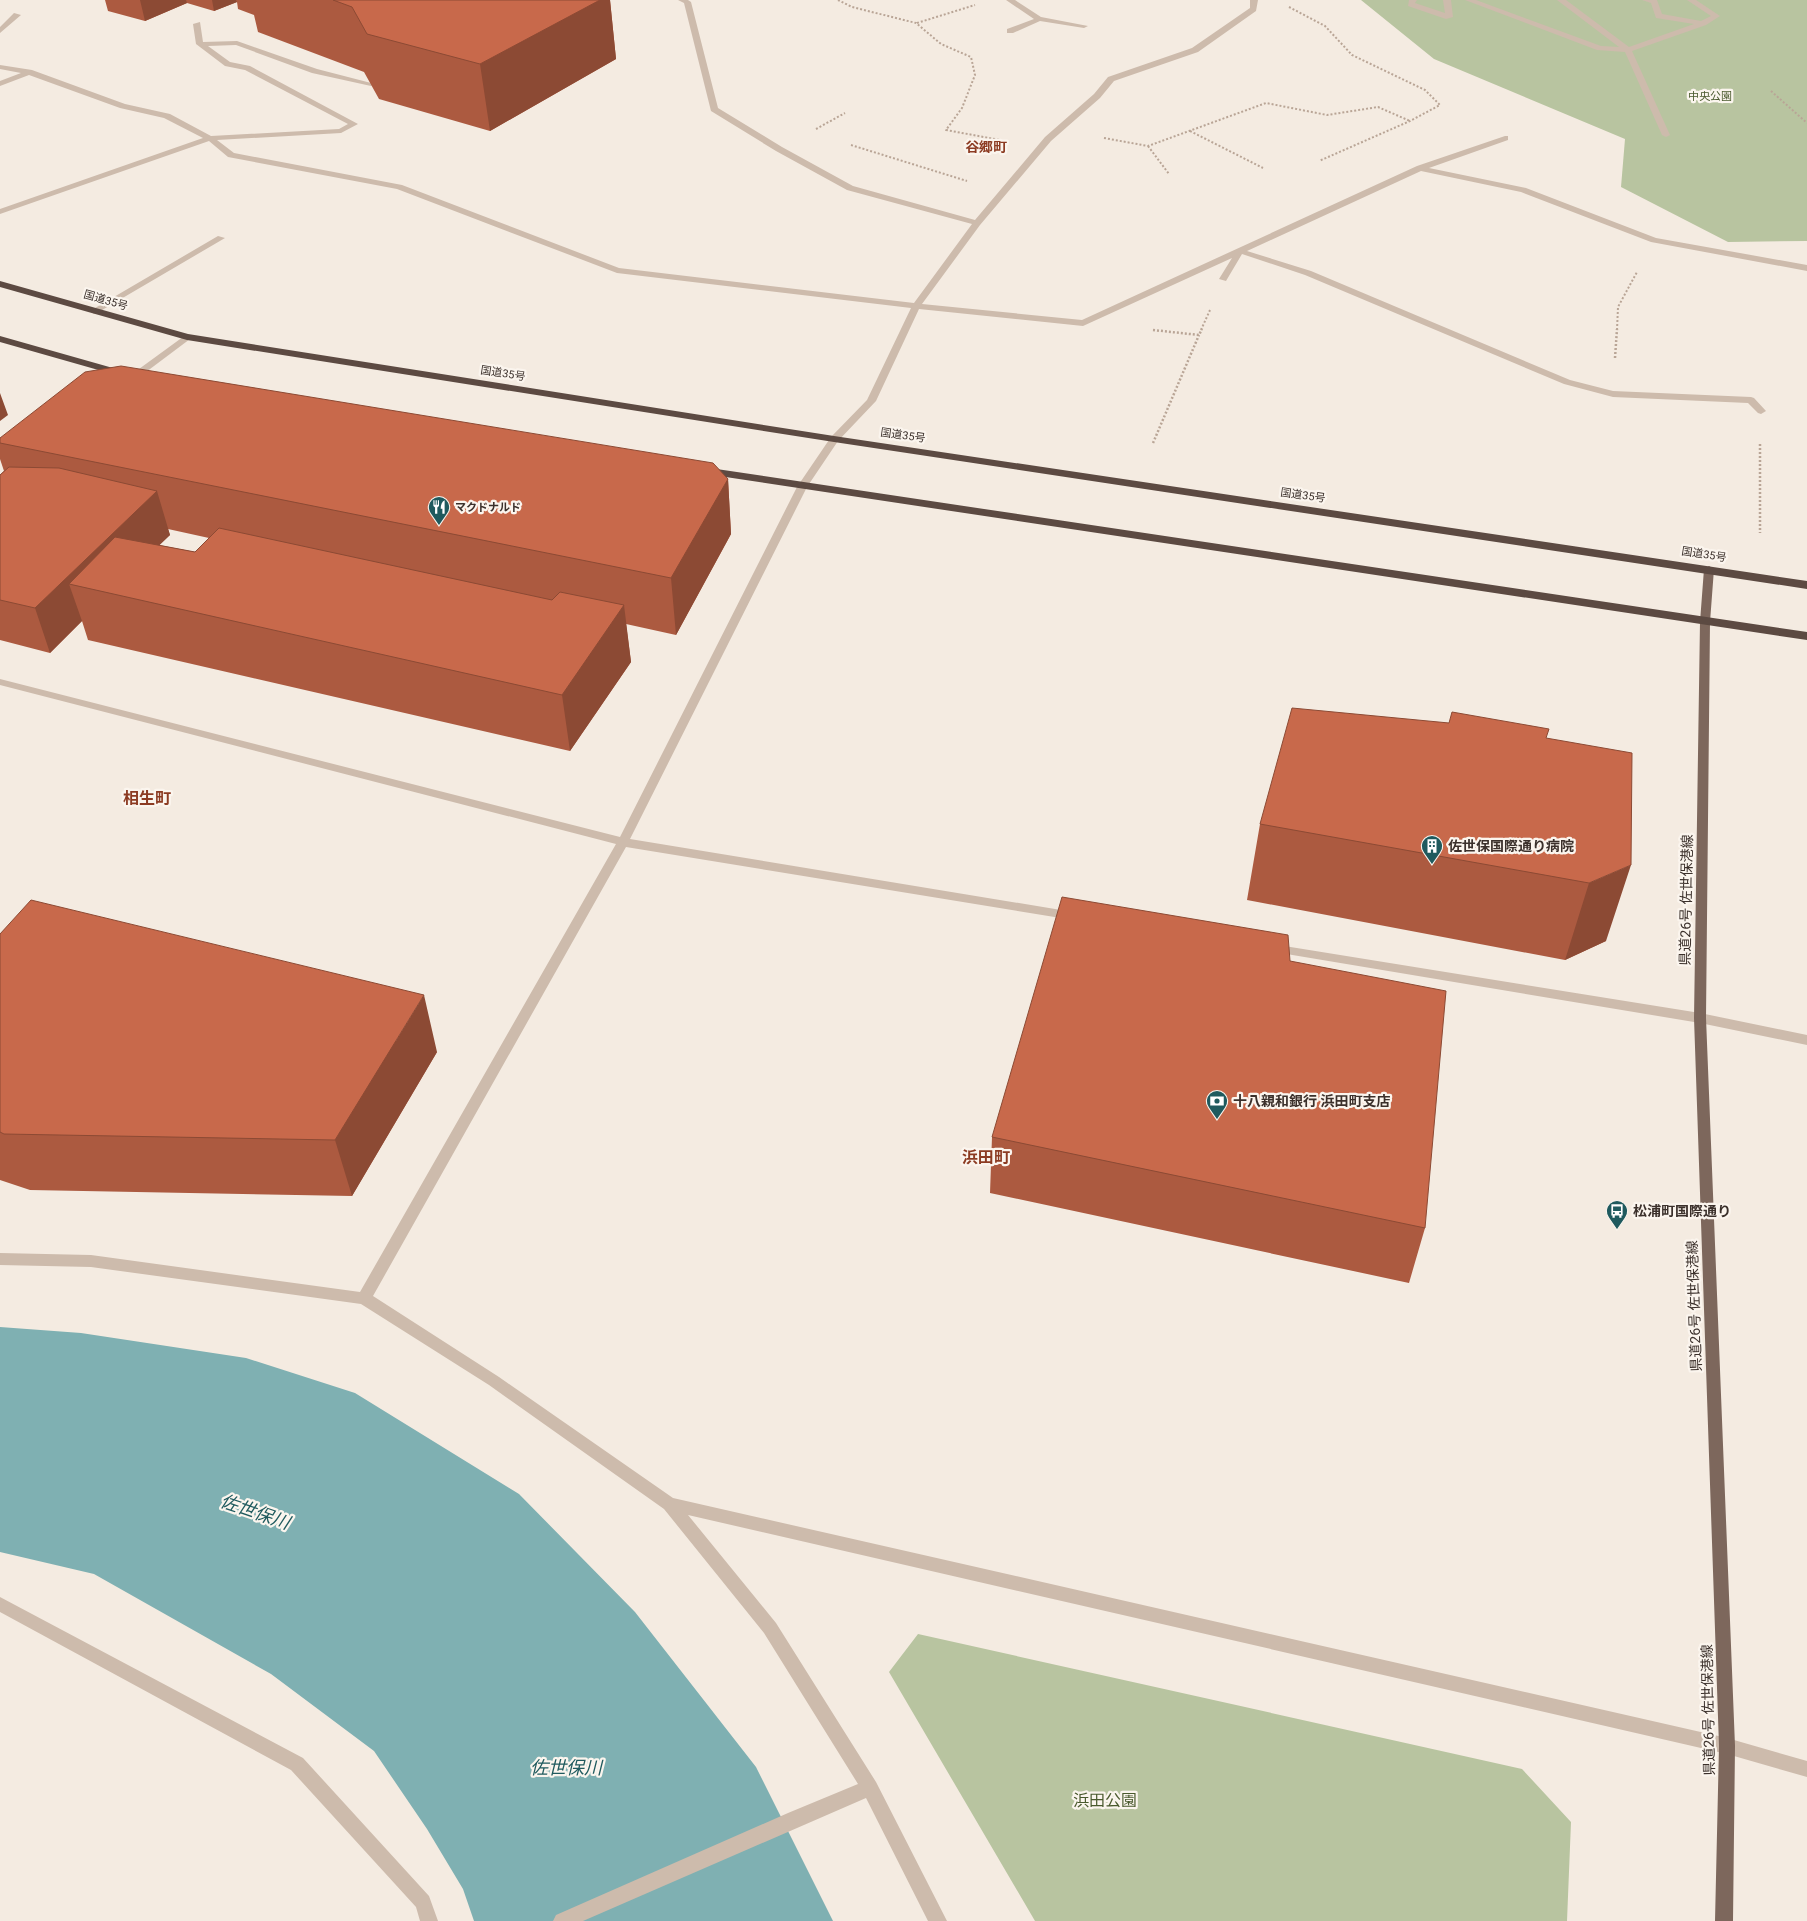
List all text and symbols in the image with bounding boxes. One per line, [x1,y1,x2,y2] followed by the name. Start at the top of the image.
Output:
[1688,90,1732,103] park label: 中央公園
[965,139,1007,155] district label: 谷郷町
[82,288,129,313] street label: 国道35号
[479,364,526,383] street label: 国道35号
[880,426,926,445] street label: 国道35号
[1280,486,1326,505] street label: 国道35号
[427,495,451,526] restaurant icon: マクドナルド
[455,501,521,514] place label: マクドナルド
[1680,545,1727,564] street label: 国道35号
[123,789,171,808] district label: 相生町
[1420,834,1444,865] building icon: 佐世保国際通り病院
[1677,834,1695,966] street label: 県道26号 佐世保港線
[1448,838,1574,854] place label: 佐世保国際通り病院
[1205,1089,1229,1120] bank icon: 十八親和銀行 浜田町支店
[1233,1093,1390,1109] place label: 十八親和銀行 浜田町支店
[962,1148,1010,1167] district label: 浜田町
[1605,1199,1629,1230] bus stop icon: 松浦町国際通り
[1633,1203,1731,1219] place label: 松浦町国際通り
[1684,1240,1704,1372] street label: 県道26号 佐世保港線
[218,1490,295,1534] water label: 佐世保川
[1699,1644,1717,1776] street label: 県道26号 佐世保港線
[530,1757,604,1778] water label: 佐世保川
[1073,1791,1137,1810] park label: 浜田公園

